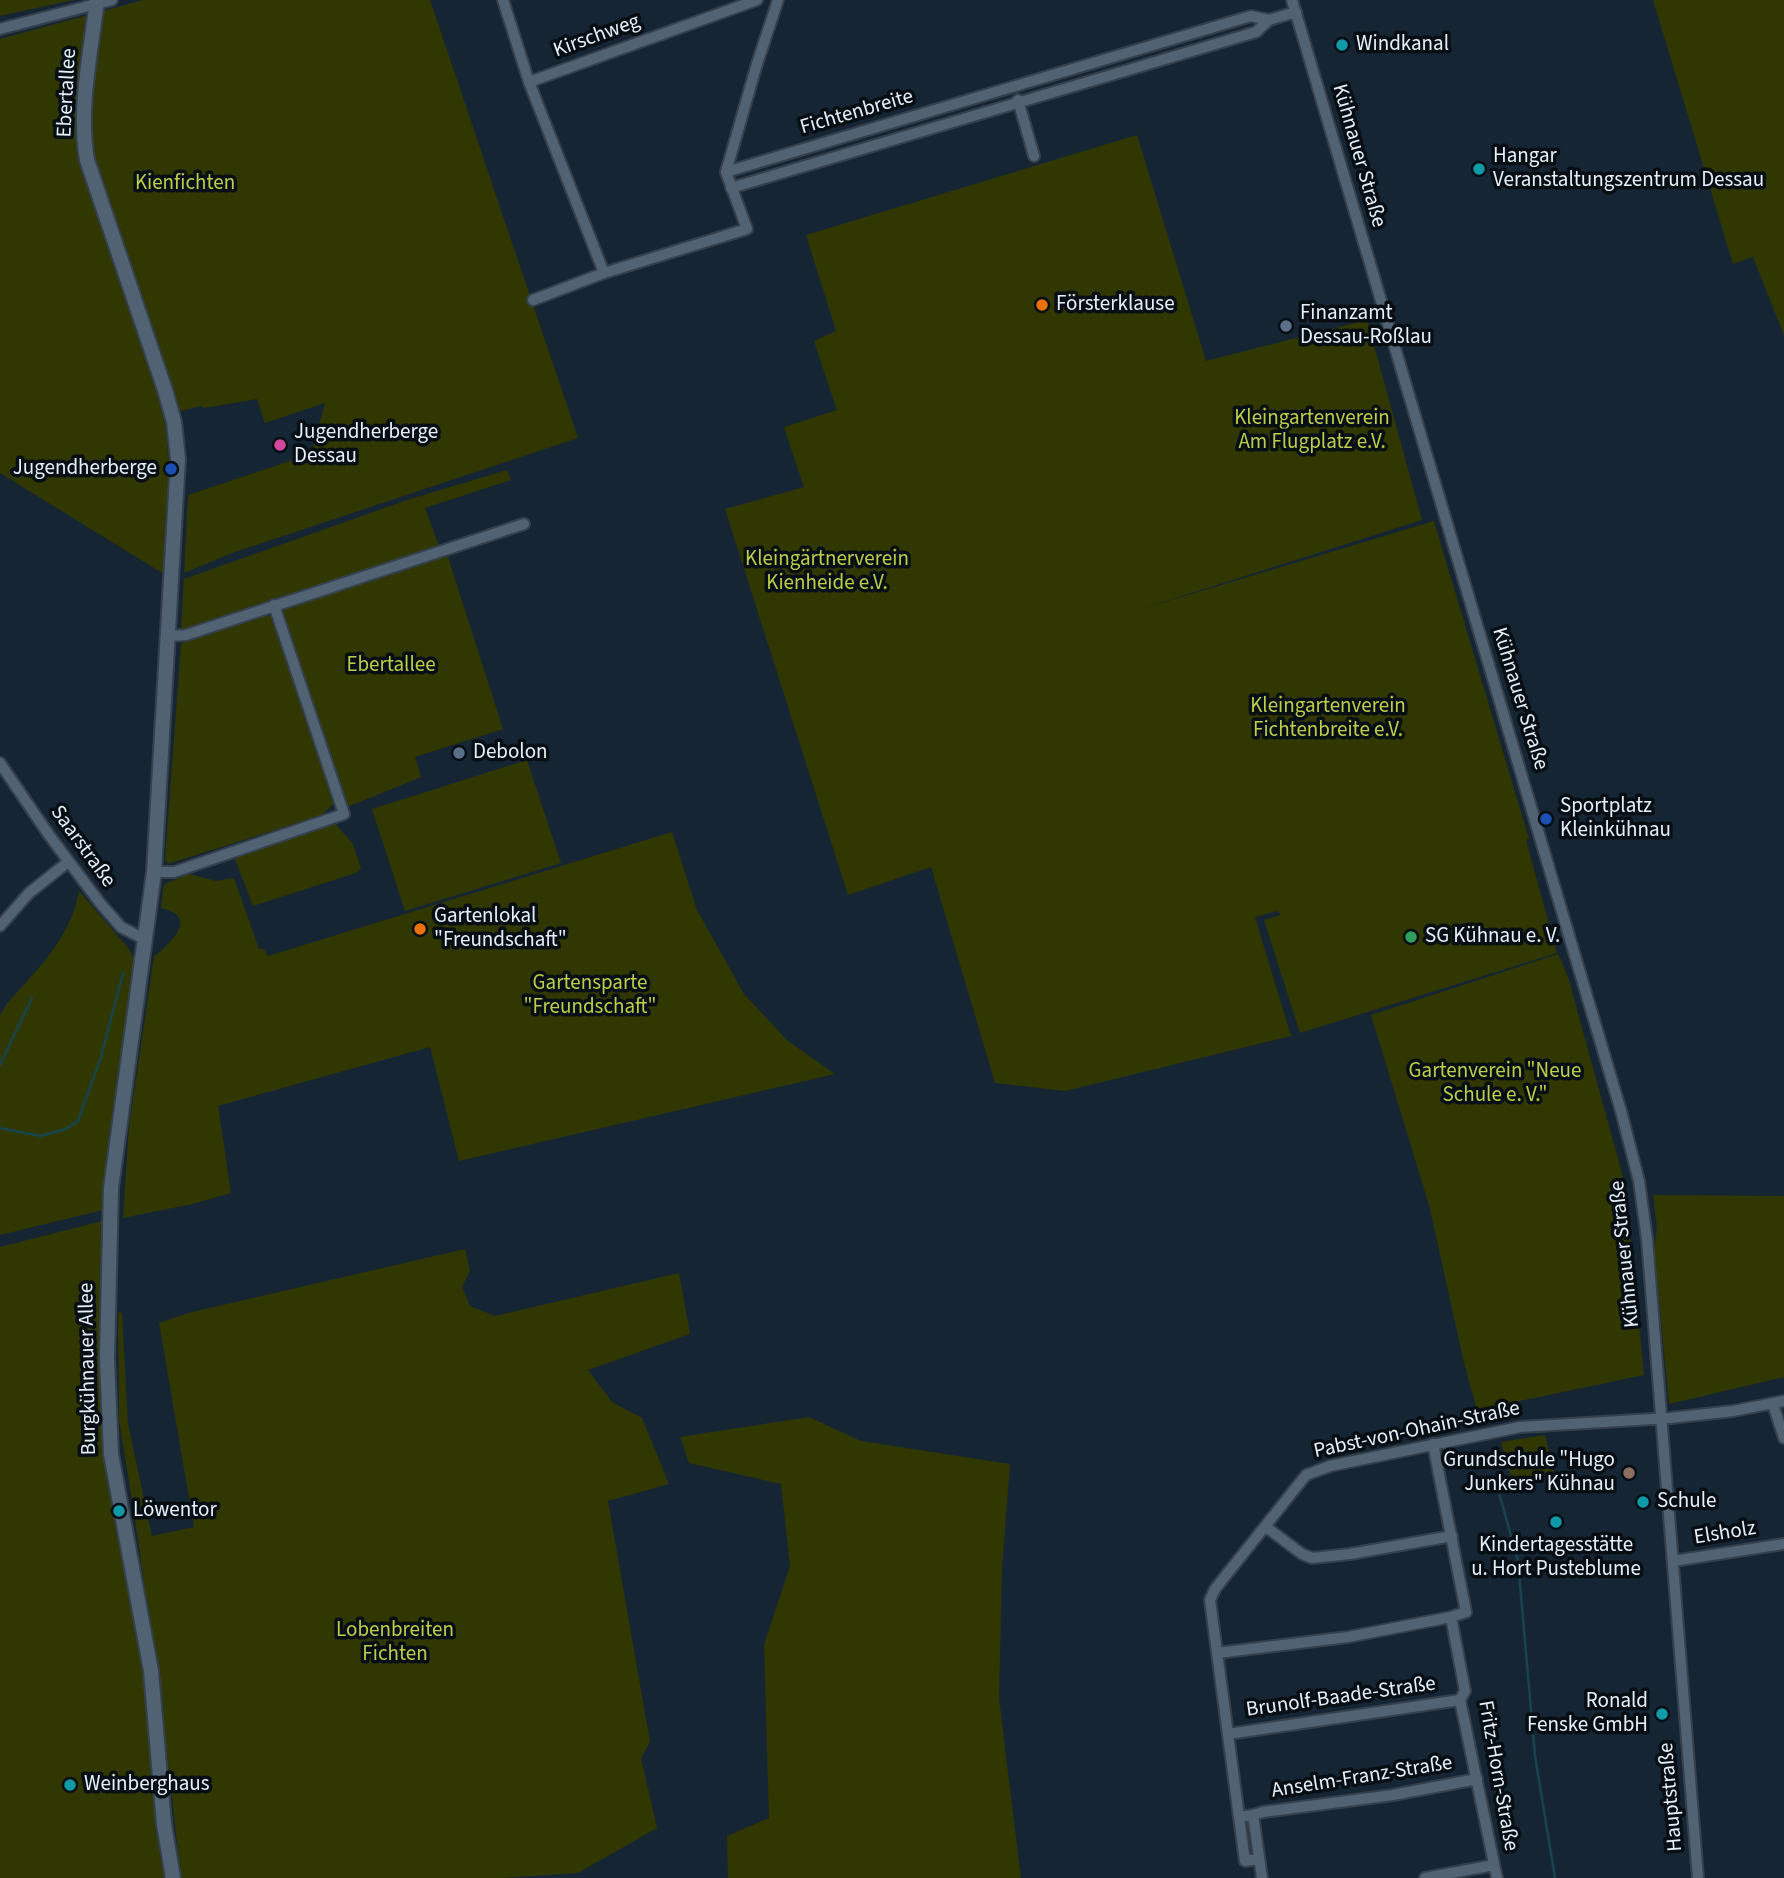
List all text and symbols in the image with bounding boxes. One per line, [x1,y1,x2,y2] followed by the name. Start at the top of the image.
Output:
[550,10,644,64] street label: Kirschweg
[1356,32,1449,58] place label: Windkanal
[1334,37,1350,53] marker: Windkanal
[53,48,83,138] street label: Ebertallee
[1326,81,1390,231] street label: Kühnauer Straße
[797,85,917,141] street label: Fichtenbreite
[1493,144,1764,194] place label: Hangar Veranstaltungszentrum Dessau
[1471,161,1487,177] marker: Hangar Veranstaltungszentrum Dessau
[135,171,235,197] park label: Kienfichten
[1056,292,1175,318] place label: Försterklause
[1034,297,1050,313] marker: Försterklause
[1300,301,1432,351] place label: Finanzamt Dessau-Roßlau
[1278,318,1294,334] marker: Finanzamt Dessau-Roßlau
[1234,406,1390,456] park label: Kleingartenverein Am Flugplatz e.V.
[294,420,438,470] place label: Jugendherberge Dessau
[272,437,288,453] marker: Jugendherberge Dessau
[13,456,157,482] place label: Jugendherberge
[163,461,179,477] marker: Jugendherberge
[745,547,909,597] park label: Kleingärtnerverein Kienheide e.V.
[1485,625,1553,773] street label: Kühnauer Straße
[346,653,436,679] park label: Ebertallee
[1250,694,1406,744] park label: Kleingartenverein Fichtenbreite e.V.
[473,740,548,766] place label: Debolon
[451,745,467,761] marker: Debolon
[1560,794,1671,844] place label: Sportplatz Kleinkühnau
[44,801,120,893] street label: Saarstraße
[1538,811,1554,827] marker: Sportplatz Kleinkühnau
[434,904,567,954] place label: Gartenlokal "Freundschaft"
[412,921,428,937] marker: Gartenlokal "Freundschaft"
[1425,924,1560,950] place label: SG Kühnau e. V.
[1403,929,1419,945] marker: SG Kühnau e. V.
[524,971,656,1021] park label: Gartensparte "Freundschaft"
[1409,1059,1581,1109] park label: Gartenverein "Neue Schule e. V."
[1606,1179,1646,1329] street label: Kühnauer Straße
[75,1282,103,1456] street label: Burgkühnauer Allee
[1312,1397,1522,1465] street label: Pabst-von-Ohain-Straße
[1443,1448,1615,1498] place label: Grundschule "Hugo Junkers" Kühnau
[1621,1465,1637,1481] marker: Grundschule "Hugo Junkers" Kühnau
[1657,1489,1716,1515] place label: Schule
[1635,1494,1651,1510] marker: Schule
[133,1498,217,1524] place label: Löwentor
[111,1503,127,1519] marker: Löwentor
[1548,1514,1564,1530] marker: Kindertagesstätte u. Hort Pusteblume
[1692,1517,1758,1551] street label: Elsholz
[1471,1533,1641,1583] place label: Kindertagesstätte u. Hort Pusteblume
[336,1618,454,1668] park label: Lobenbreiten Fichten
[1245,1672,1437,1724] street label: Brunolf-Baade-Straße
[1527,1689,1648,1739] place label: Ronald Fenske GmbH
[1471,1699,1523,1853] street label: Fritz-Horn-Straße
[1654,1706,1670,1722] marker: Ronald Fenske GmbH
[1655,1741,1689,1853] street label: Hauptstraße
[1270,1751,1454,1805] street label: Anselm-Franz-Straße
[84,1772,209,1798] place label: Weinberghaus
[62,1777,78,1793] marker: Weinberghaus

